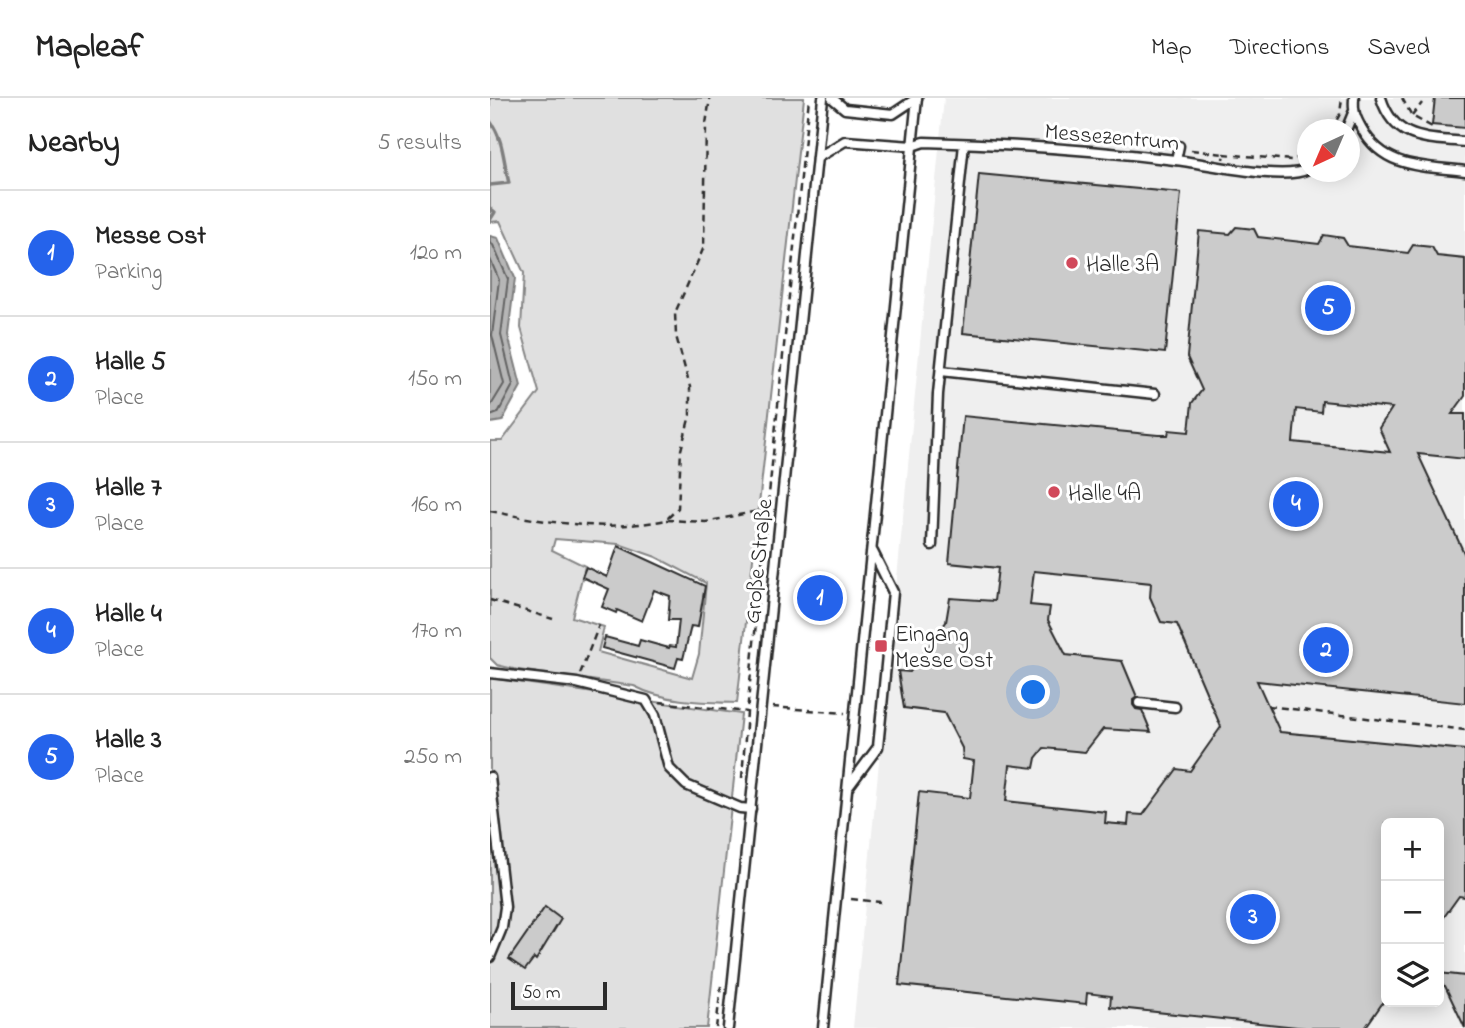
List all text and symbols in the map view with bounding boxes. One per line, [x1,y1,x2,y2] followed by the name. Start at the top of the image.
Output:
[35,24,143,72] text: Mapleaf
[1151,31,1192,66] text: Map
[1230,31,1329,66] text: Directions
[1367,31,1430,66] text: Saved
[1043,116,1180,161] street label: Messezentrum
[1297,119,1360,182] north arrow
[28,122,120,166] text: Nearby
[378,127,462,160] text: 5 results
[95,218,206,256] text: Messe Ost
[47,237,55,270] text: 1
[410,237,462,270] text: 120 m
[1086,249,1159,282] place label: Halle 3A
[1064,255,1080,271] marker: Halle 3A
[95,256,162,289] text: Parking
[1305,282,1351,334] pin: 5
[95,344,166,382] text: Halle 5
[45,363,57,396] text: 2
[408,363,462,396] text: 150 m
[95,382,144,415] text: Place
[95,470,162,508] text: Halle 7
[1068,478,1141,511] place label: Halle 4A
[1273,478,1319,530] pin: 4
[1046,484,1062,500] marker: Halle 4A
[46,489,56,522] text: 3
[411,489,462,522] text: 160 m
[737,497,783,625] street label: Große Straße
[95,508,144,541] text: Place
[797,572,843,624] pin: 1
[95,596,162,634] text: Halle 4
[46,615,56,648] text: 4
[412,615,462,648] text: 170 m
[895,619,994,678] place label: Eingang Messe Ost
[1303,624,1349,676] pin: 2
[95,634,144,667] text: Place
[873,638,889,654] marker: Eingang Messe Ost
[1016,675,1050,709] your location
[95,722,162,760] text: Halle 3
[44,741,58,774] text: 5
[404,741,462,774] text: 250 m
[95,760,144,793] text: Place
[1381,818,1444,1007] map controls
[1381,818,1444,881] button: +
[1381,881,1444,944] button: −
[1230,891,1276,943] pin: 3
[1381,944,1444,1007] button: layers
[511,979,607,1011] scale bar
[522,980,561,1007] text: 50 m

